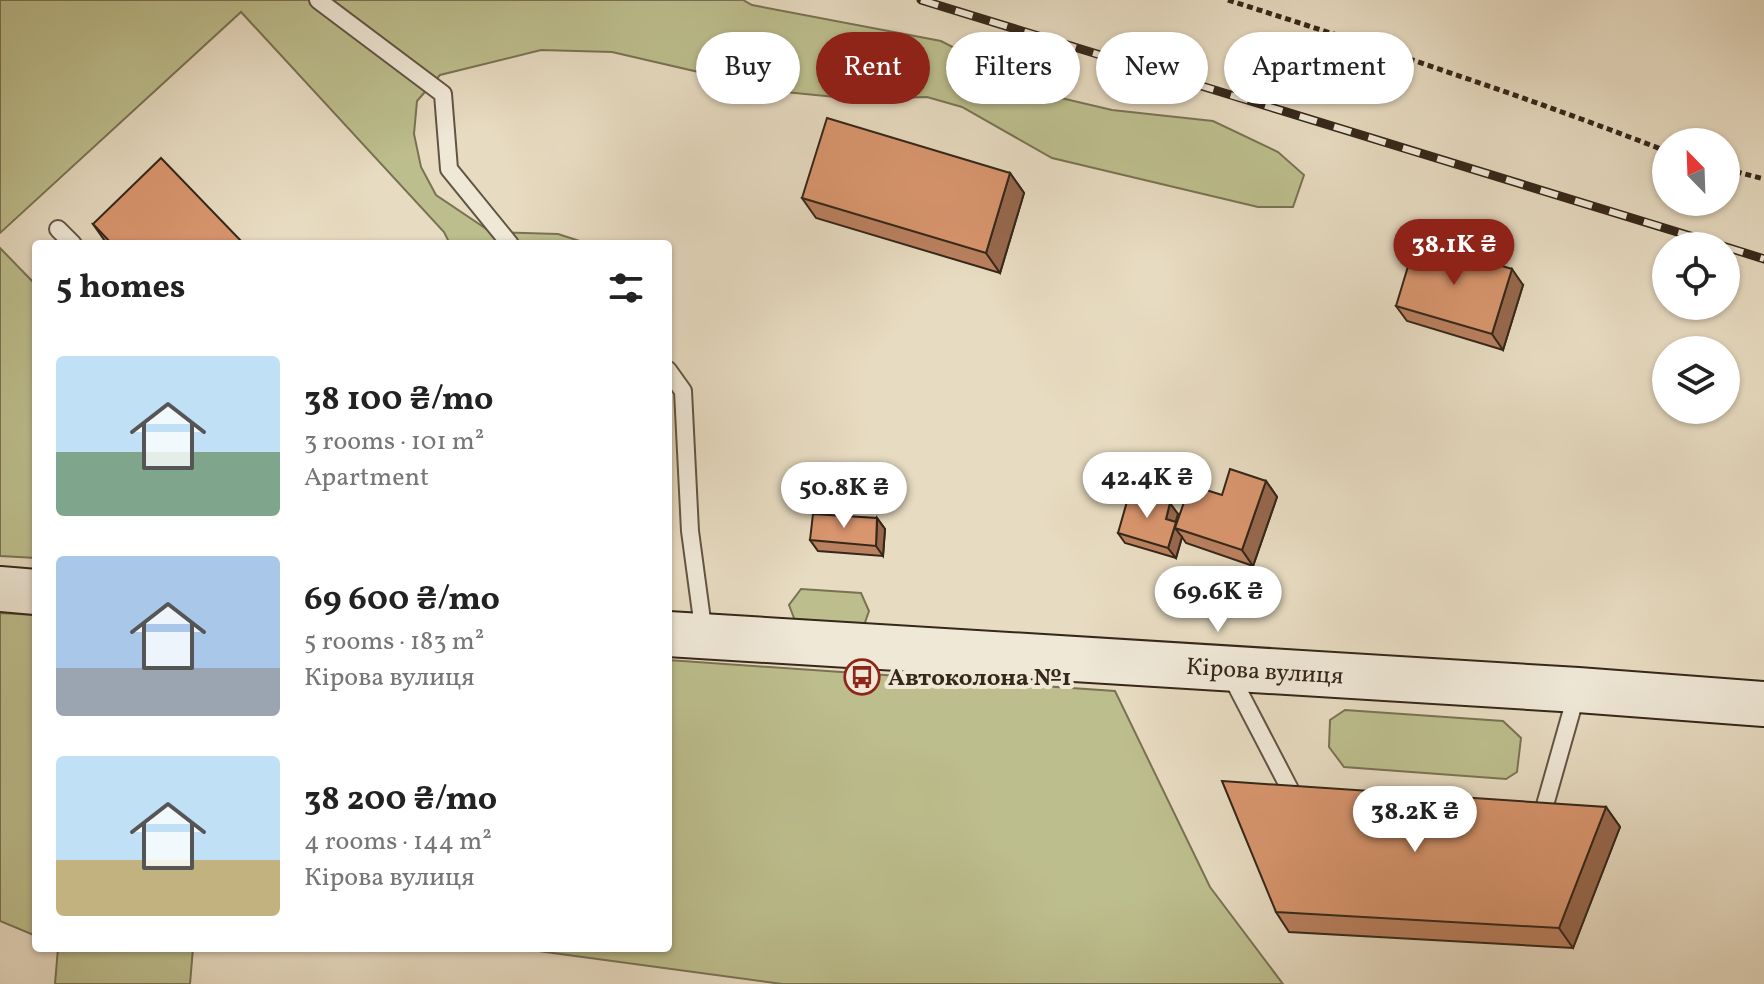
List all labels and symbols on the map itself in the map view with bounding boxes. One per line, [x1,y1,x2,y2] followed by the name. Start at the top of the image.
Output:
[1652,128,1740,216] north arrow
[1380,219,1528,287] pin: 38.1K ₴
[1073,452,1221,520] pin: 42.4K ₴
[770,462,918,530] pin: 50.8K ₴
[1144,566,1292,634] pin: 69.6K ₴
[1185,651,1344,695] street label: Кірова вулиця
[843,658,881,696] bus stop icon: Автоколона №1
[888,662,1072,696] place label: Автоколона №1
[1341,786,1489,854] pin: 38.2K ₴

